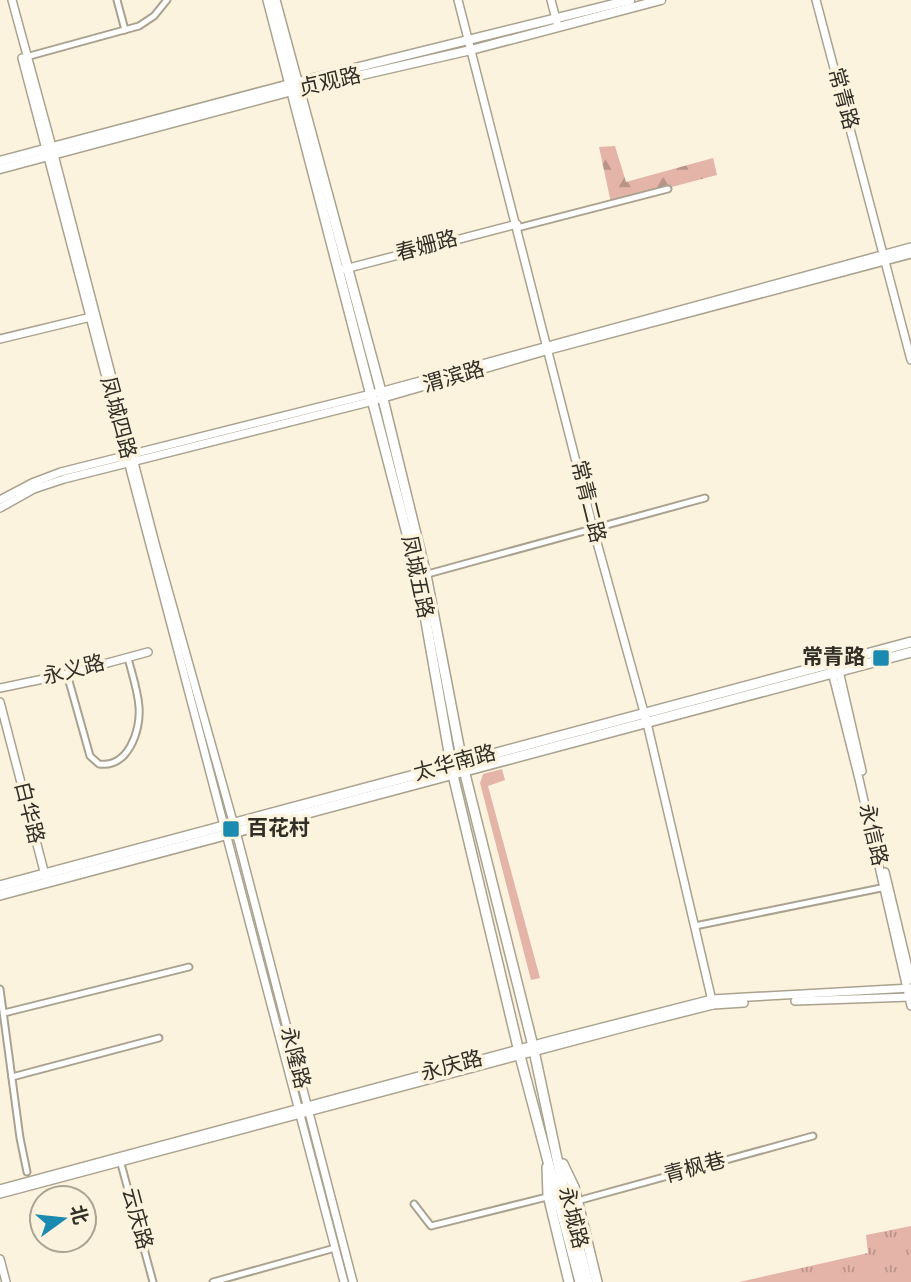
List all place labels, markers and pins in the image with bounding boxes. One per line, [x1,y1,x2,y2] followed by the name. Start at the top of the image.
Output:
[802,645,865,672] place label: 常青路
[871,648,891,668] marker: 常青路
[247,816,310,843] place label: 百花村
[221,819,241,839] marker: 百花村

